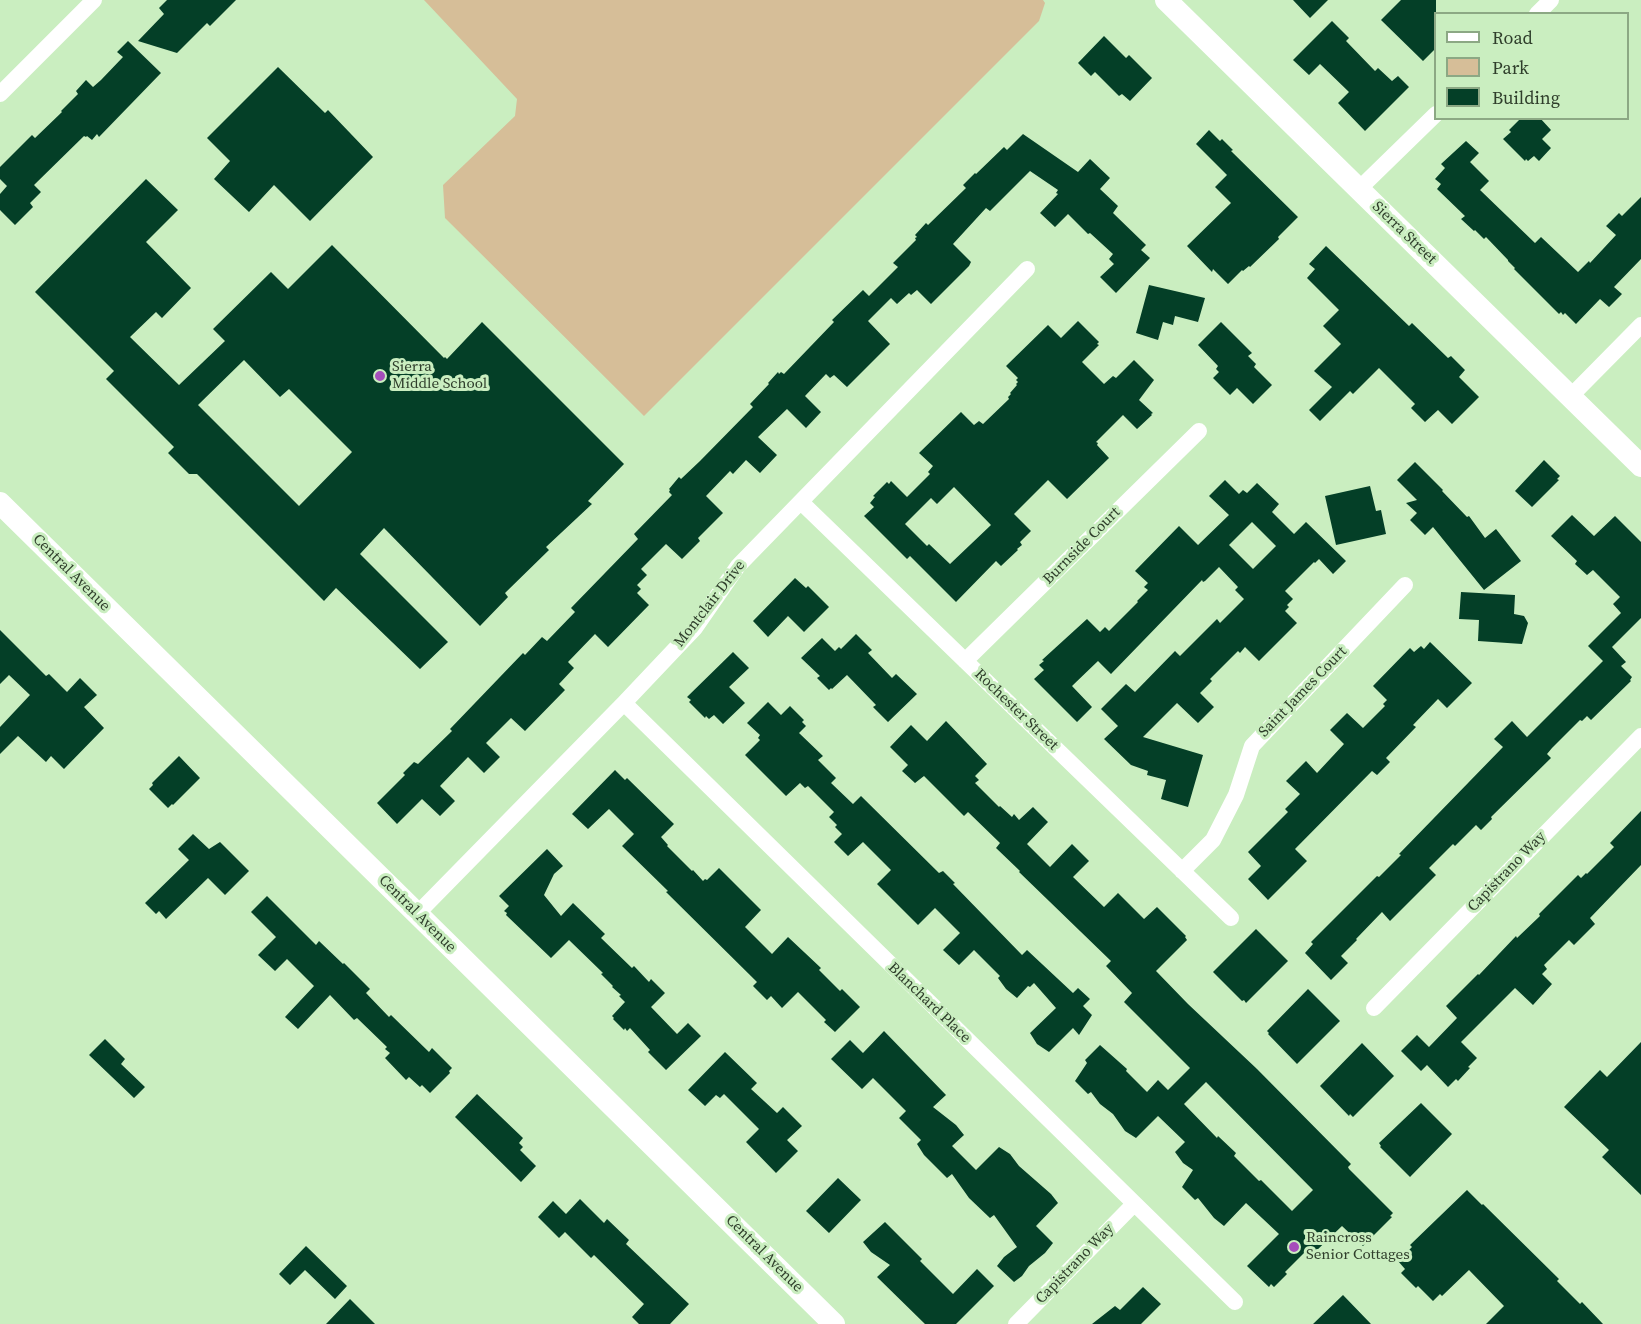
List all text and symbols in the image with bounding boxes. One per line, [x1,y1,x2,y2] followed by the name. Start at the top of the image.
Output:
[1434,12,1629,120] legend
[1492,25,1533,50] text: Road
[1492,55,1529,80] text: Park
[1492,85,1560,110] text: Building
[1368,198,1440,268] street label: Sierra Street
[392,358,487,393] place label: Sierra Middle School
[373,369,387,383] marker: Sierra Middle School
[1040,504,1124,588] street label: Burnside Court
[29,531,113,615] street label: Central Avenue
[671,557,749,651] street label: Montclair Drive
[1255,643,1351,741] street label: Saint James Court
[970,666,1062,754] street label: Rochester Street
[1464,828,1550,916] street label: Capistrano Way
[375,872,459,956] street label: Central Avenue
[884,959,974,1047] street label: Blanchard Place
[722,1212,806,1296] street label: Central Avenue
[1032,1220,1118,1308] street label: Capistrano Way
[1306,1229,1410,1264] place label: Raincross Senior Cottages
[1287,1240,1301,1254] marker: Raincross Senior Cottages

